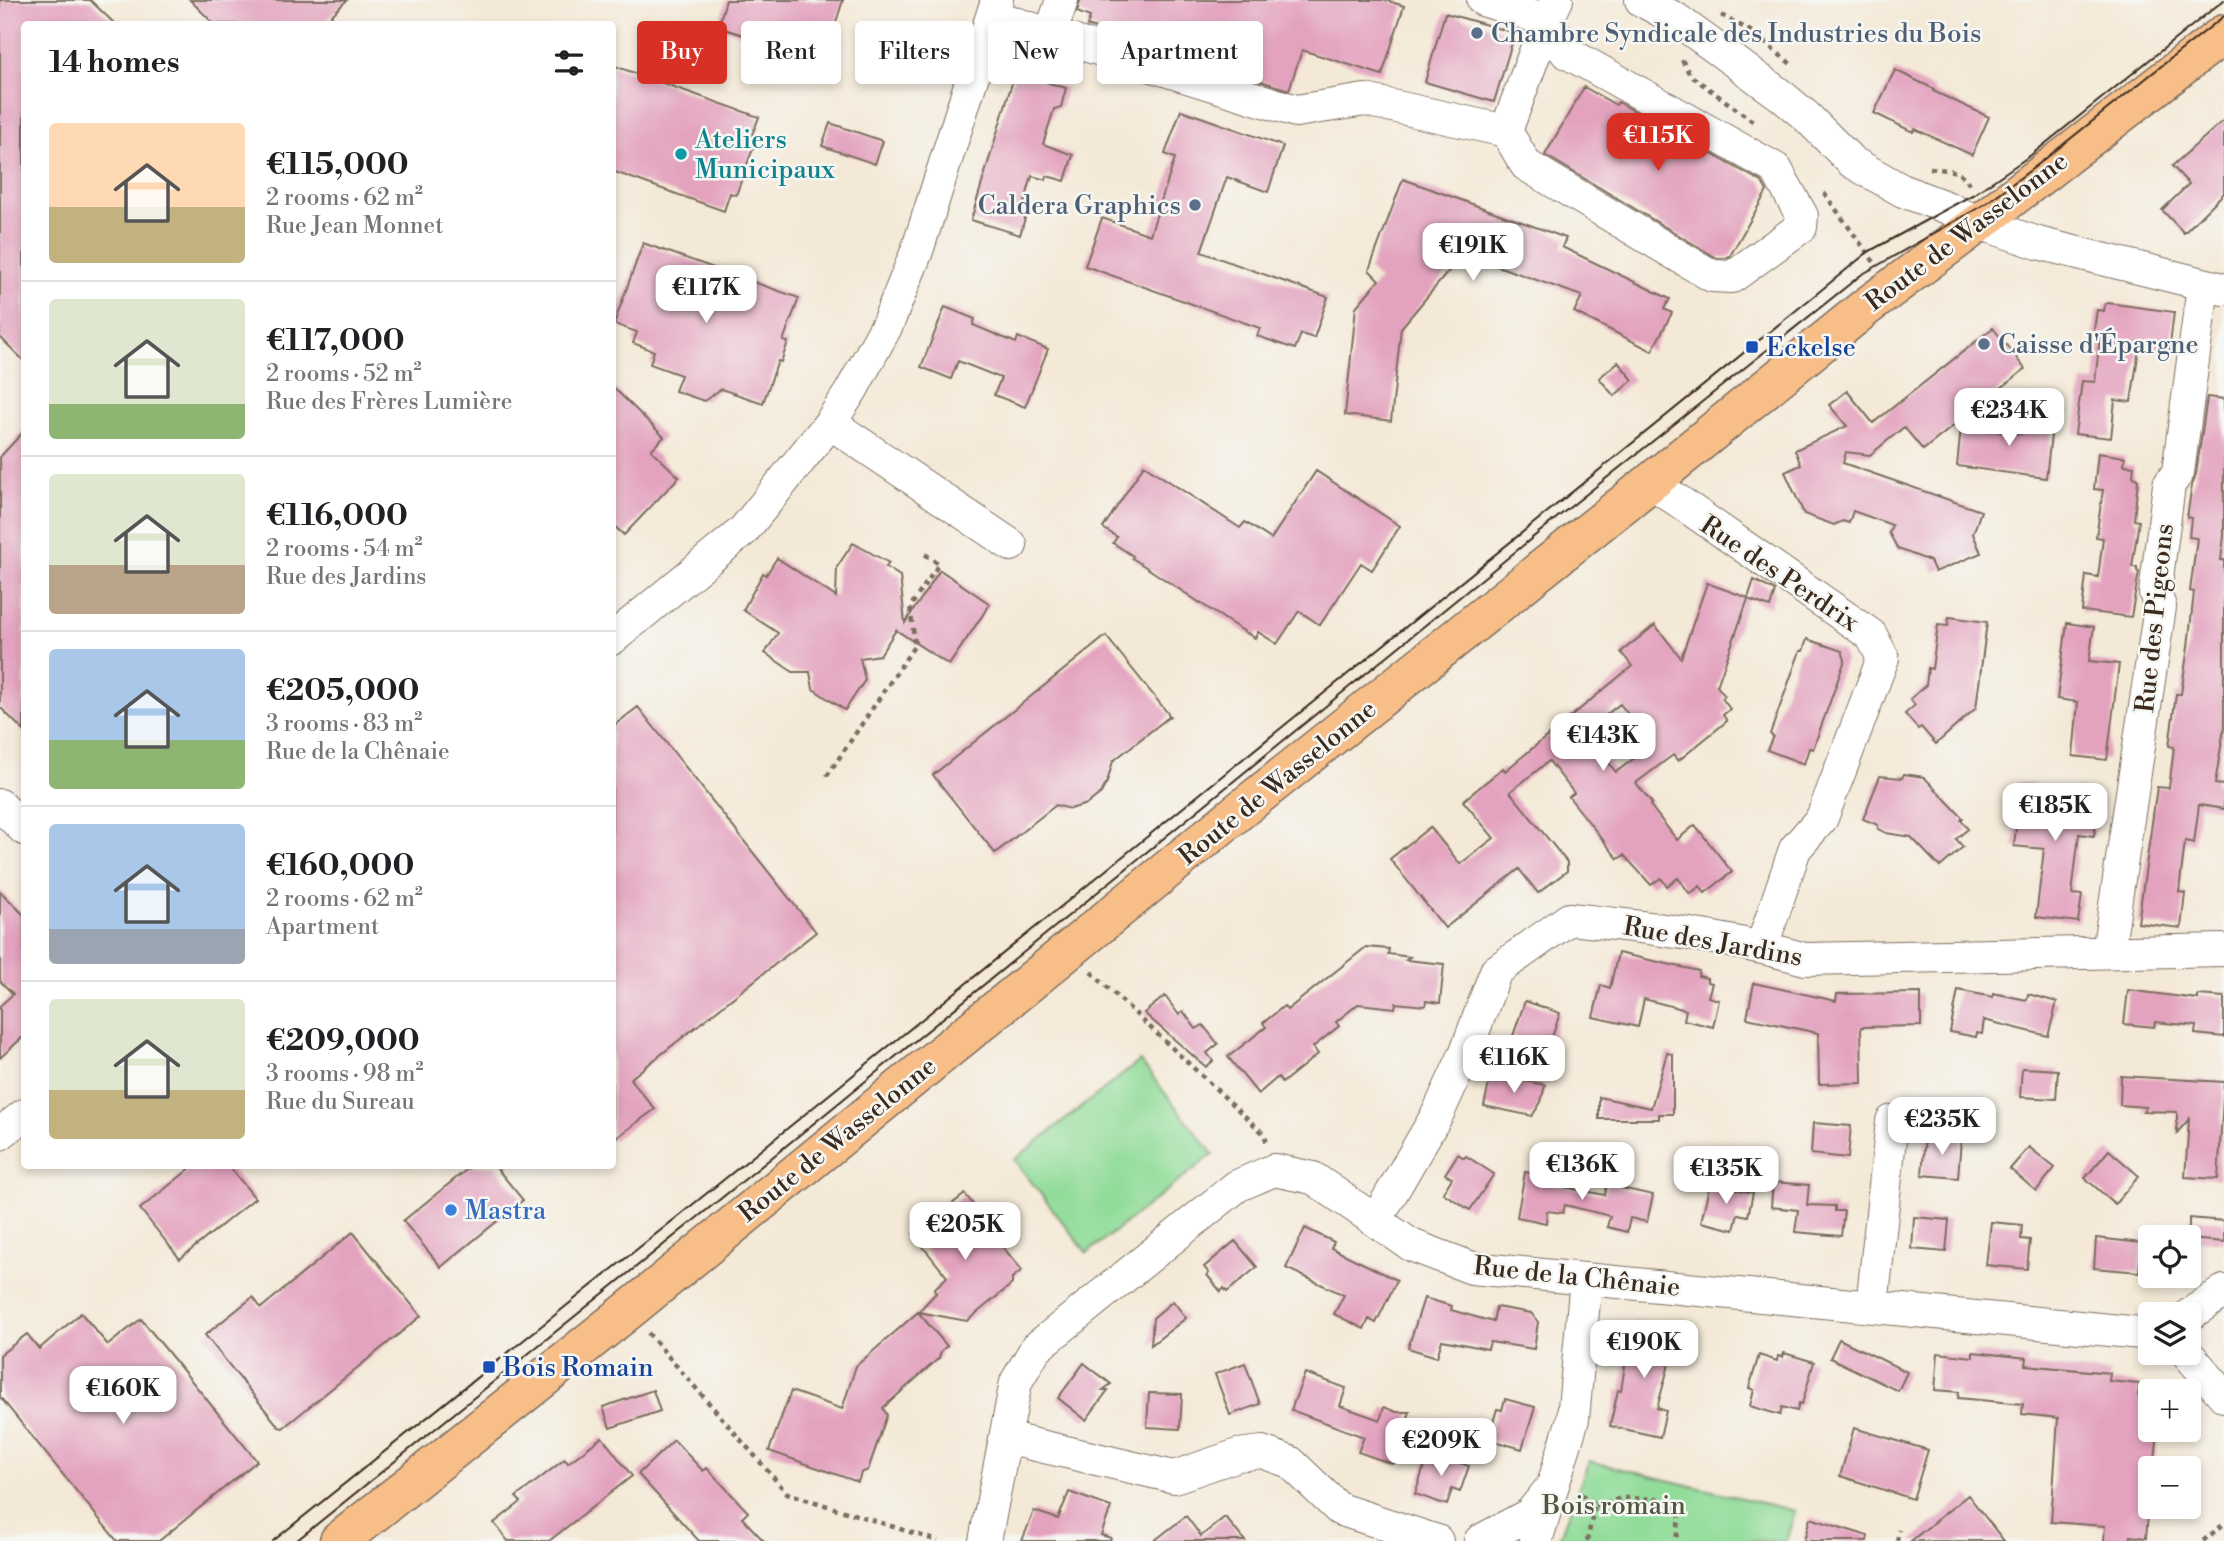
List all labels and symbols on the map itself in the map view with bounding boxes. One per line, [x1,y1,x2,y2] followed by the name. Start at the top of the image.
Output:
[1491,18,1981,50] place label: Chambre Syndicale des Industries du Bois
[1469,25,1485,41] marker: Chambre Syndicale des Industries du Bois
[1609,114,1707,173] pin: €115K
[694,124,836,186] place label: Ateliers Municipaux
[1859,145,2074,318] street label: Route de Wasselonne
[673,146,689,162] marker: Ateliers Municipaux
[978,190,1181,222] place label: Caldera Graphics
[1187,197,1203,213] marker: Caldera Graphics
[1424,224,1522,283] pin: €191K
[657,266,755,325] pin: €117K
[1998,327,2199,361] place label: Caisse d'Épargne
[1766,332,1856,364] place label: Eckelse
[1976,336,1992,352] marker: Caisse d'Épargne
[1744,339,1760,355] marker: Eckelse
[1960,388,2058,448] pin: €234K
[1694,509,1866,639] street label: Rue des Perdrix
[2129,522,2181,714] street label: Rue des Pigeons
[1172,693,1383,872] street label: Route de Wasselonne
[1554,714,1652,773] pin: €143K
[2006,784,2104,843] pin: €185K
[1621,910,1805,973] street label: Rue des Jardins
[1465,1036,1563,1095] pin: €116K
[732,1050,943,1229] street label: Route de Wasselonne
[1893,1098,1991,1157] pin: €235K
[1533,1142,1631,1202] pin: €136K
[1677,1146,1775,1206] pin: €135K
[465,1195,547,1227] place label: Mastra
[443,1202,459,1218] marker: Mastra
[916,1202,1014,1262] pin: €205K
[1472,1250,1682,1304] street label: Rue de la Chênaie
[1595,1320,1693,1380] pin: €190K
[502,1352,654,1384] place label: Bois Romain
[481,1359,497,1375] marker: Bois Romain
[74,1366,172,1426] pin: €160K
[1392,1418,1490,1478] pin: €209K
[1541,1490,1686,1522] park label: Bois romain

